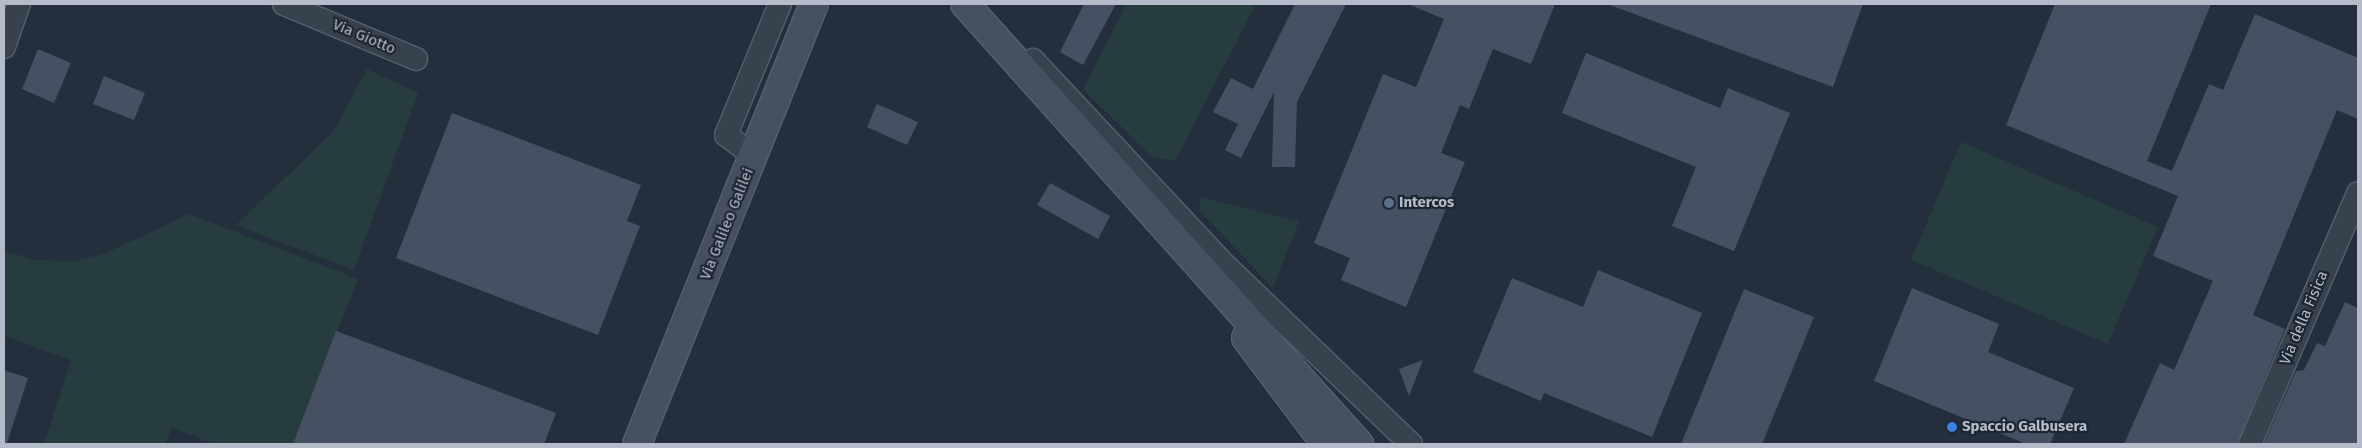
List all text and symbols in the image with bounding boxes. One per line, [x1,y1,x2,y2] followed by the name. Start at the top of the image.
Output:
[330,16,398,58] street label: Via Giotto
[696,166,758,282] street label: Via Galileo Galilei
[1399,194,1454,212] place label: Intercos
[1383,197,1395,209] marker: Intercos
[2276,268,2332,368] street label: Via della Fisica
[1962,418,2087,436] place label: Spaccio Galbusera
[1946,421,1958,433] marker: Spaccio Galbusera

